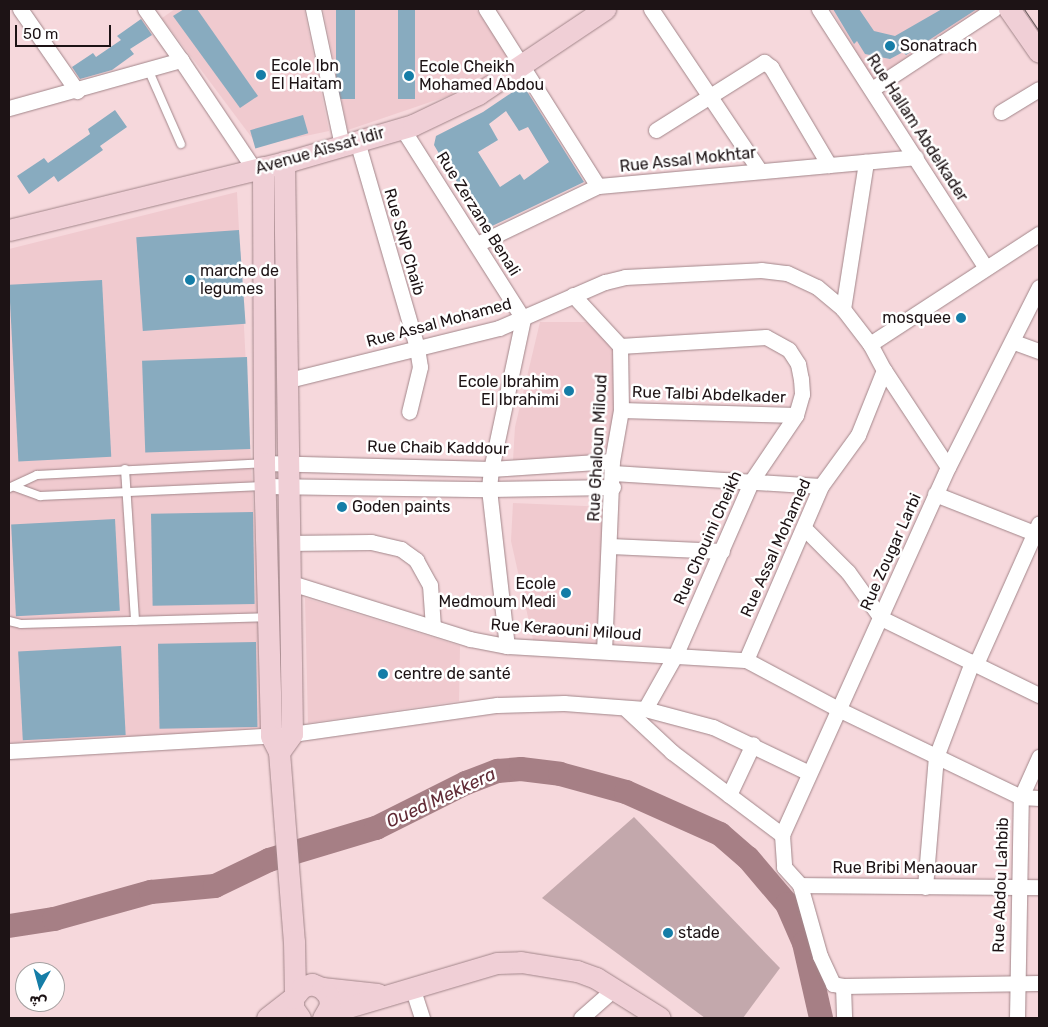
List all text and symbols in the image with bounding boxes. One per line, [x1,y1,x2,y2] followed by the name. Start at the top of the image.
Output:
[18,15,114,47] scale bar
[23,25,58,43] text: 50 m
[900,36,977,56] place label: Sonatrach
[884,40,896,52] marker: Sonatrach
[862,51,972,205] street label: Rue Hallam Abdelkader
[271,56,342,94] place label: Ecole Ibn El Haitam
[419,57,545,95] place label: Ecole Cheikh Mohamed Abdou
[255,69,267,81] marker: Ecole Ibn El Haitam
[403,70,415,82] marker: Ecole Cheikh Mohamed Abdou
[253,123,387,179] street label: Avenue Aïssat Idir
[619,143,757,177] street label: Rue Assal Mokhtar
[432,148,524,280] street label: Rue Zerzane Benali
[379,186,429,298] street label: Rue SNP Chaib
[200,261,279,299] place label: marche de legumes
[184,274,196,286] marker: marche de legumes
[364,294,514,352] street label: Rue Assal Mohamed
[882,308,951,328] place label: mosquee
[955,312,967,324] marker: mosquee
[458,372,559,410] place label: Ecole Ibrahim El Ibrahimi
[585,374,611,522] street label: Rue Ghaloun Miloud
[631,383,787,407] street label: Rue Talbi Abdelkader
[563,385,575,397] marker: Ecole Ibrahim El Ibrahimi
[367,437,509,459] street label: Rue Chaib Kaddour
[670,468,746,608] street label: Rue Chouini Cheikh
[737,476,815,620] street label: Rue Assal Mohamed
[856,490,926,614] street label: Rue Zougar Larbi
[352,497,450,517] place label: Goden paints
[336,501,348,513] marker: Goden paints
[439,574,556,612] place label: Ecole Medmoum Medi
[560,587,572,599] marker: Ecole Medmoum Medi
[490,615,642,645] street label: Rue Keraouni Miloud
[394,664,511,684] place label: centre de santé
[376,667,390,681] marker: centre de santé
[383,763,499,833] water label: Oued Mekkera
[989,817,1013,953] street label: Rue Abdou Lahbib
[833,858,977,878] street label: Rue Bribi Menaouar
[678,923,720,943] place label: stade
[662,927,674,939] marker: stade
[15,962,65,1012] north arrow
[28,992,48,1011] text: ش

